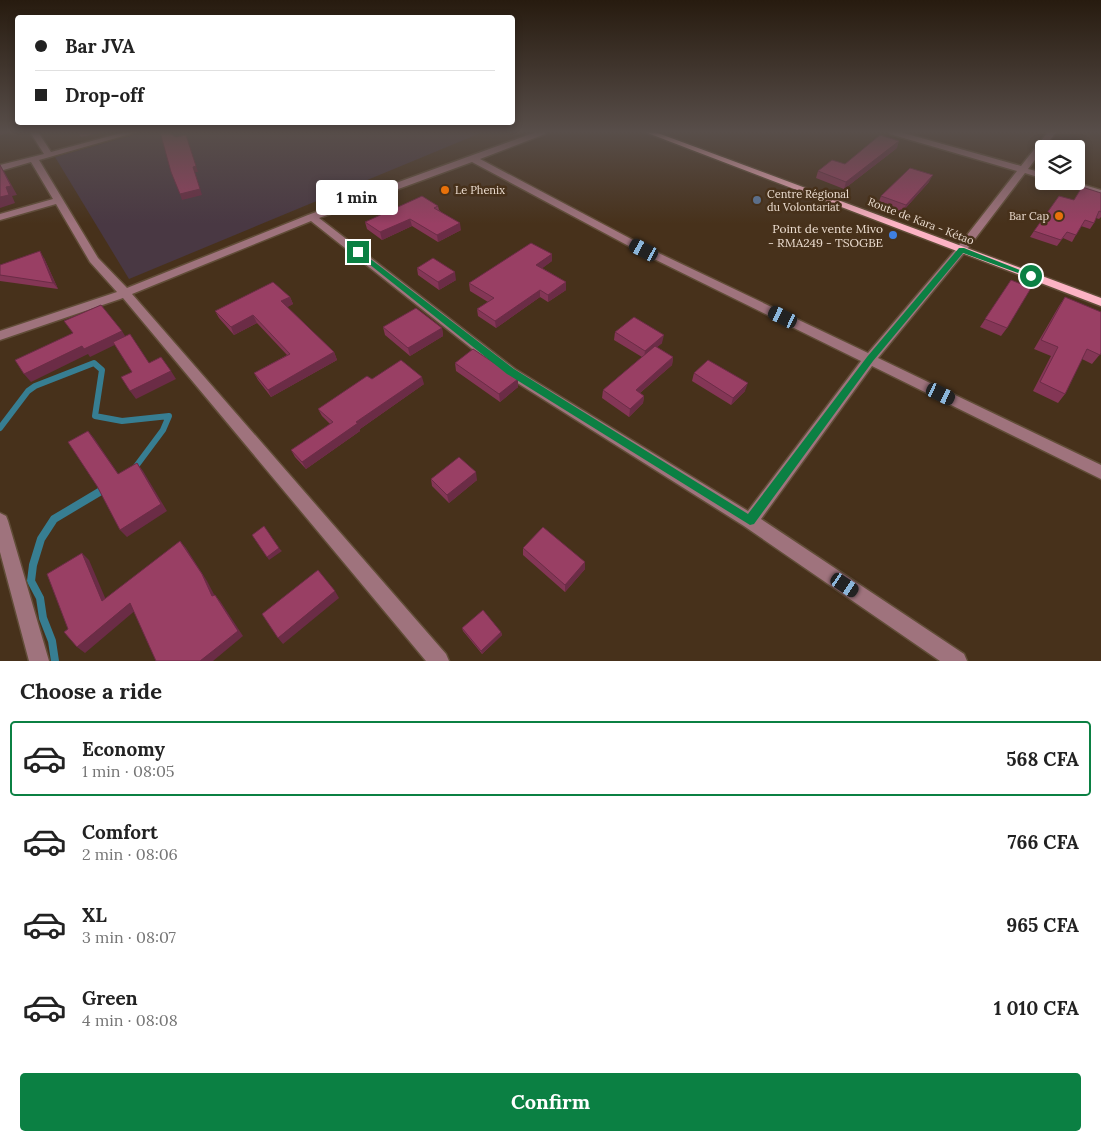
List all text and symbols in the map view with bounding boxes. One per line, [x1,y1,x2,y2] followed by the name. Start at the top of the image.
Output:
[65,34,135,58] text: Bar JVA
[65,83,144,107] text: Drop-off
[1035,140,1085,190] map controls
[1035,140,1085,190] button: layers
[317,180,399,214] callout: 1 min
[455,183,505,197] place label: Le Phenix
[439,184,451,196] marker: Le Phenix
[337,187,377,207] text: 1 min
[767,187,849,214] place label: Centre Régional du Volontariat
[751,194,763,206] marker: Centre Régional du Volontariat
[866,194,976,248] street label: Route de Kara - Kétao
[1009,209,1049,223] place label: Bar Cap
[1053,210,1065,222] marker: Bar Cap
[768,221,883,250] place label: Point de vente Mivo - RMA249 - TSOGBE
[887,229,899,241] marker: Point de vente Mivo - RMA249 - TSOGBE
[627,236,660,264] car
[347,241,369,263] route end
[1020,265,1042,287] route start
[766,304,799,330] car
[924,381,957,407] car
[828,570,861,600] car
[20,677,162,705] text: Choose a ride
[22,736,67,781] icon: car
[82,737,165,761] text: Economy
[1006,747,1079,771] text: 568 CFA
[82,761,175,781] text: 1 min · 08:05
[22,819,67,864] icon: car
[82,820,158,844] text: Comfort
[1008,830,1079,854] text: 766 CFA
[82,844,178,864] text: 2 min · 08:06
[22,902,67,947] icon: car
[82,903,107,927] text: XL
[1006,913,1079,937] text: 965 CFA
[82,927,176,947] text: 3 min · 08:07
[22,985,67,1030] icon: car
[82,986,138,1010] text: Green
[994,996,1079,1020] text: 1 010 CFA
[82,1010,178,1030] text: 4 min · 08:08
[20,1073,1081,1131] button: Confirm

